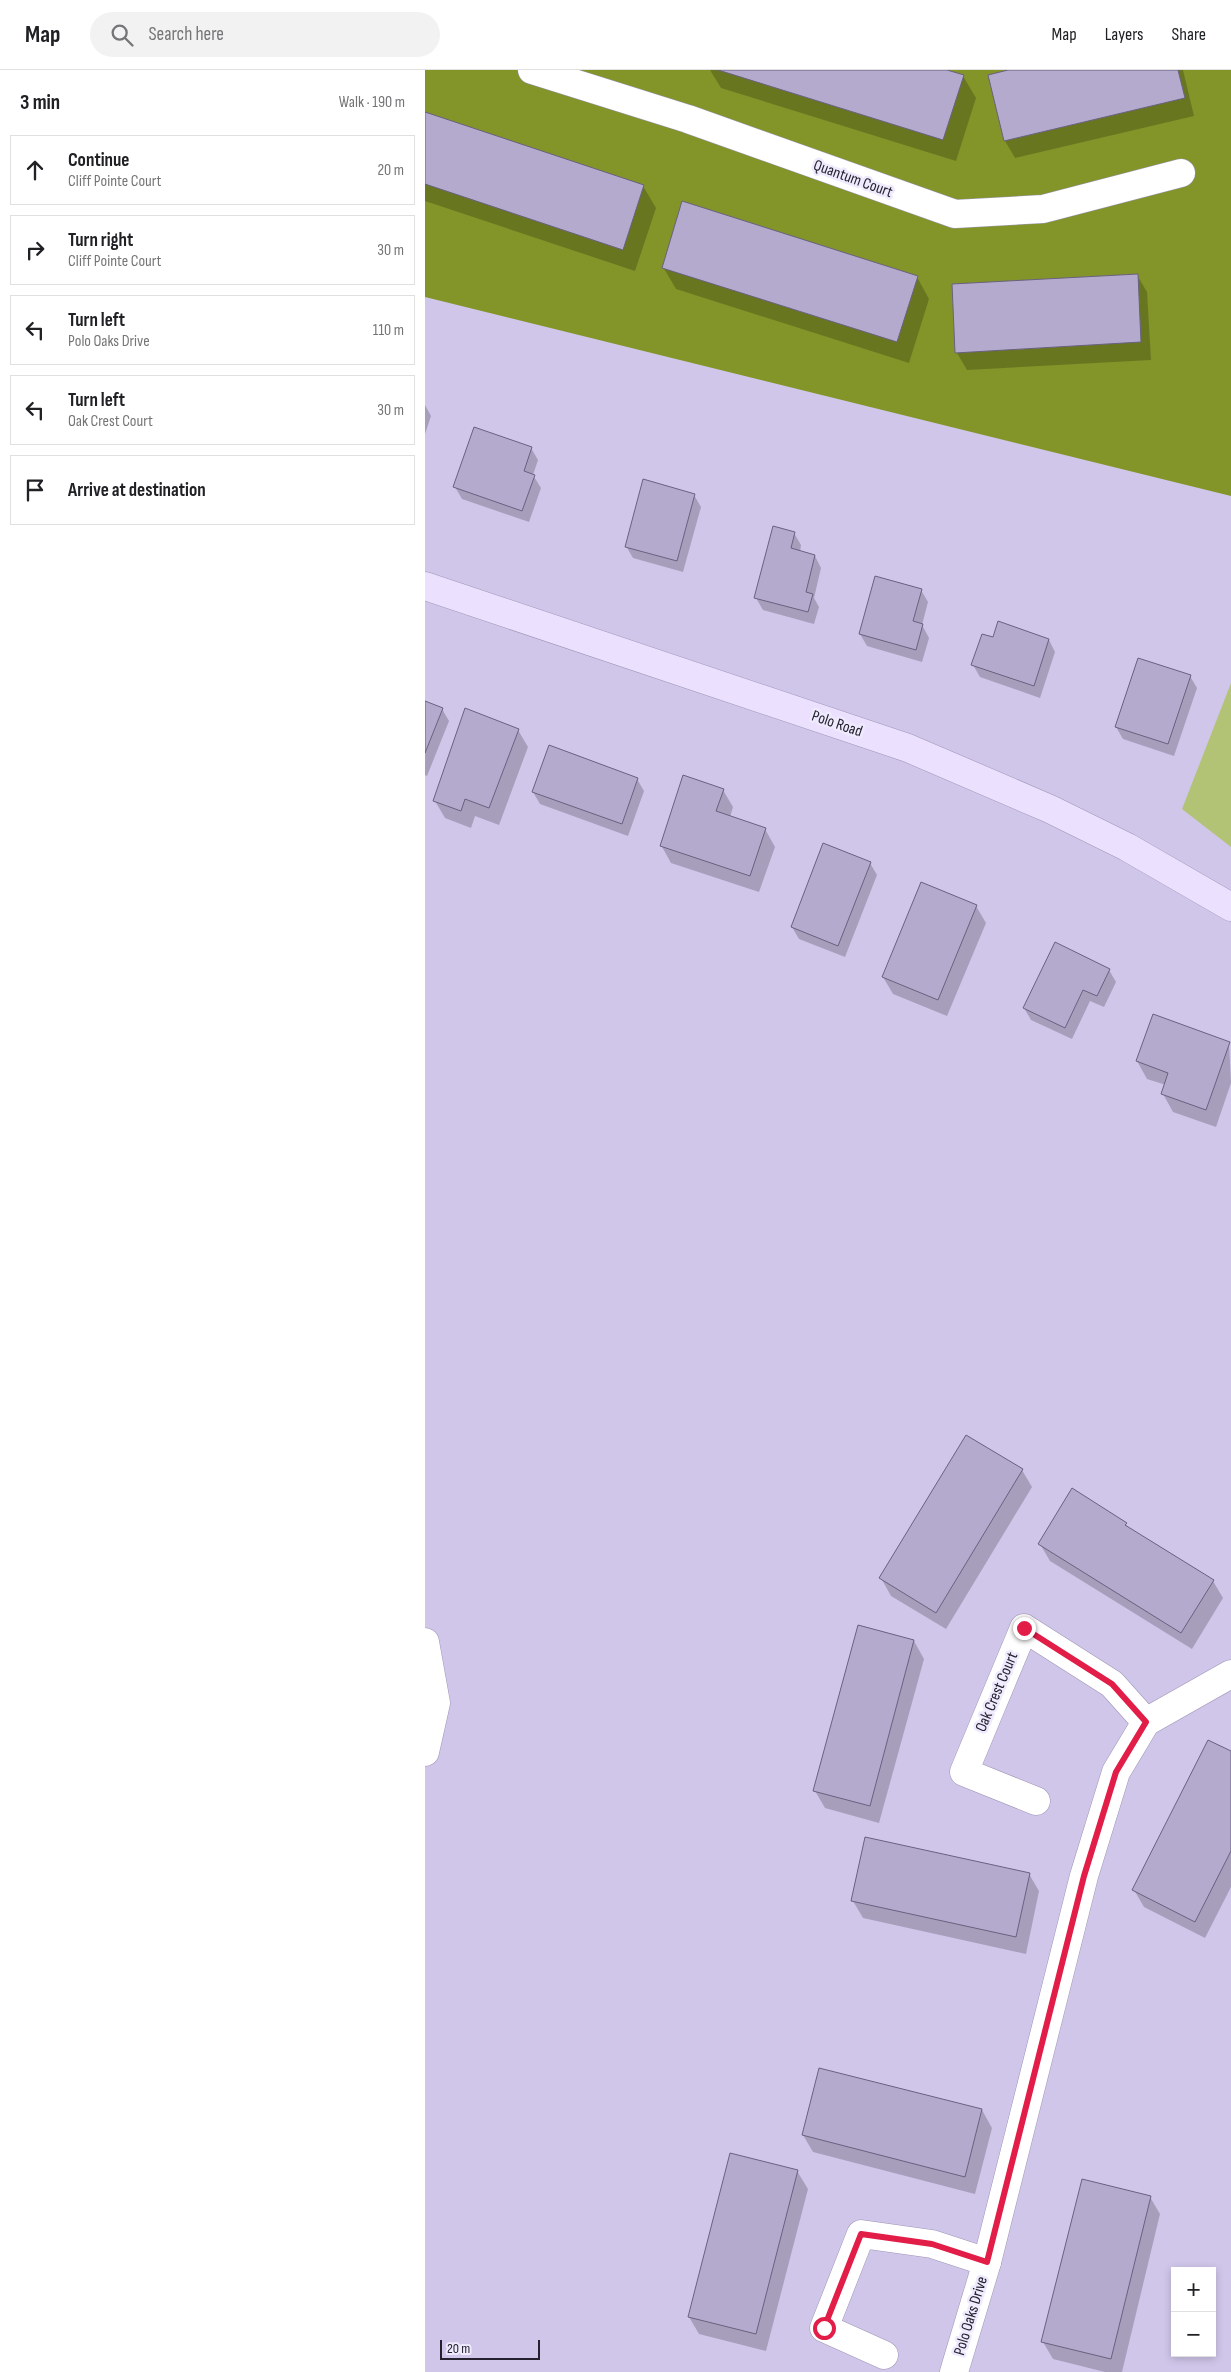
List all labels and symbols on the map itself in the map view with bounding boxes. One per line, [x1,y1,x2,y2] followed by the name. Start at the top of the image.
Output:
[811,156,895,202] street label: Quantum Court
[809,707,865,741] street label: Polo Road
[1013,1617,1036,1640] route end
[972,1649,1022,1735] street label: Oak Crest Court
[950,2274,992,2358] street label: Polo Oaks Drive
[813,2317,836,2340] route start
[440,2337,540,2360] scale bar

